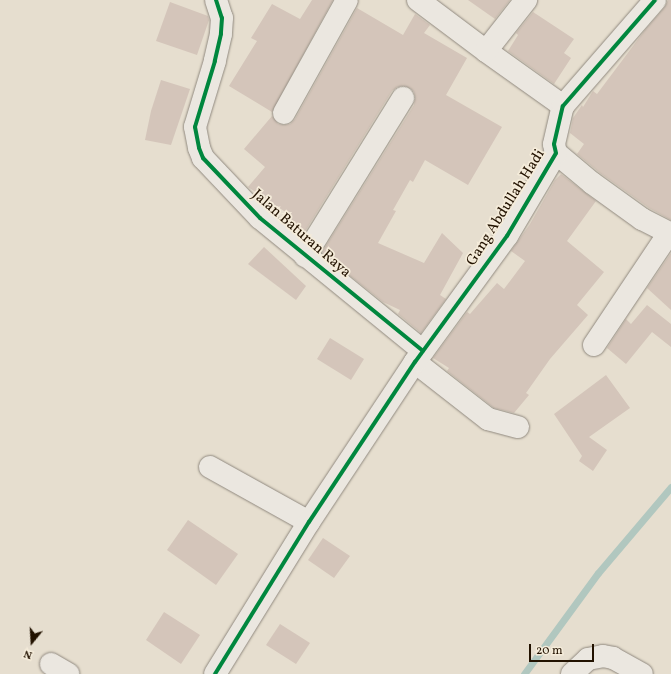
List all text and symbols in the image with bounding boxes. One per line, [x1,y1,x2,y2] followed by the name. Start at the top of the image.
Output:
[463,146,549,270] street label: Gang Abdullah Hadi
[248,186,354,282] street label: Jalan Baturan Raya
[12,622,52,662] north arrow
[531,636,596,662] scale bar
[536,643,563,659] text: 20 m
[22,646,34,662] text: N

